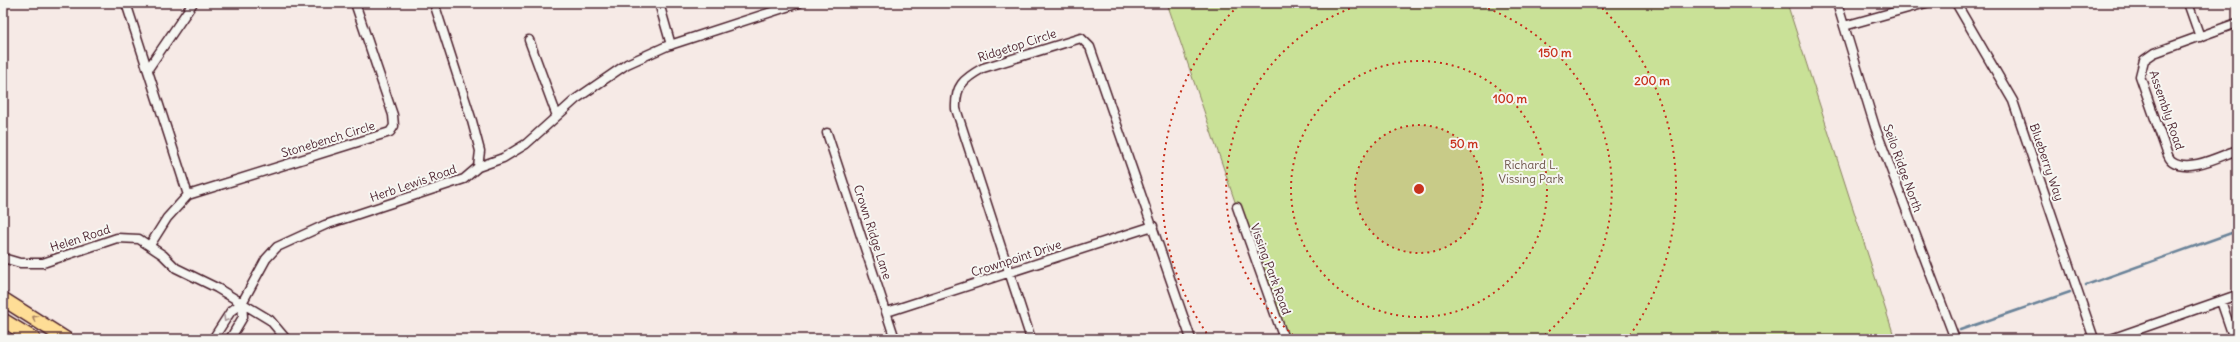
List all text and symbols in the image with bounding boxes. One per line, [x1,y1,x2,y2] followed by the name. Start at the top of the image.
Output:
[976,25,1058,65] street label: Ridgetop Circle
[1539,45,1572,60] text: 150 m
[2146,68,2188,152] street label: Assembly Road
[1634,73,1670,88] text: 200 m
[1493,91,1527,106] text: 100 m
[279,118,377,160] street label: Stonebench Circle
[2027,121,2067,203] street label: Blueberry Way
[1880,122,1926,214] street label: Seilo Ridge North
[1450,136,1479,151] text: 50 m
[1498,157,1564,186] park label: Richard L. Vissing Park
[368,161,458,205] street label: Herb Lewis Road
[1412,182,1426,196] centre of rings
[851,183,895,281] street label: Crown Ridge Lane
[48,221,112,255] street label: Helen Road
[1248,221,1294,317] street label: Vissing Park Road
[969,236,1063,280] street label: Crownpoint Drive
[32,315,39,323] one-way arrow
[223,315,231,322] one-way arrow

